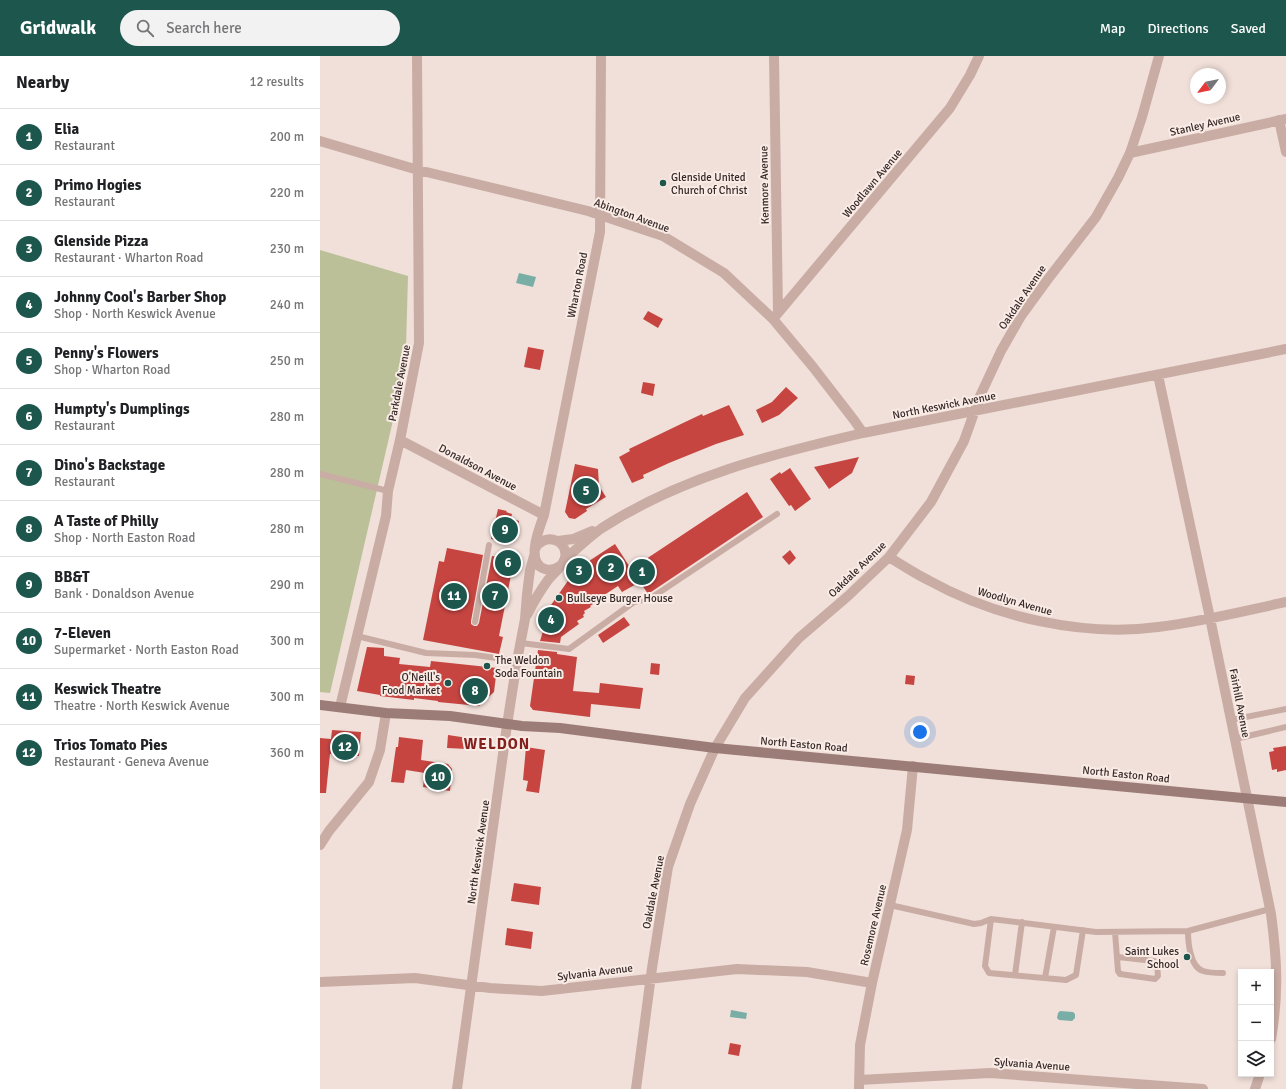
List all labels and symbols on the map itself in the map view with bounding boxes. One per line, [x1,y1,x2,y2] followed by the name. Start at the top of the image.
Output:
[1190,68,1226,104] north arrow
[1169,110,1242,139] street label: Stanley Avenue
[757,146,772,224] street label: Kenmore Avenue
[840,146,905,220] street label: Woodlawn Avenue
[671,171,747,197] place label: Glenside United Church of Christ
[658,178,668,188] marker: Glenside United Church of Christ
[592,196,671,235] street label: Abington Avenue
[565,251,590,319] street label: Wharton Road
[996,263,1049,332] street label: Oakdale Avenue
[386,344,413,423] street label: Parkdale Avenue
[891,389,997,422] street label: North Keswick Avenue
[436,441,519,494] street label: Donaldson Avenue
[573,476,599,506] pin: 5
[492,515,518,545] pin: 9
[826,539,889,600] street label: Oakdale Avenue
[495,548,521,578] pin: 6
[598,553,624,583] pin: 2
[566,556,592,586] pin: 3
[629,557,655,587] pin: 1
[441,581,467,611] pin: 11
[482,581,508,611] pin: 7
[976,585,1054,618] street label: Woodlyn Avenue
[567,592,673,605] place label: Bullseye Burger House
[554,593,564,603] marker: Bullseye Burger House
[538,605,564,635] pin: 4
[495,654,562,680] place label: The Weldon Soda Fountain
[482,661,492,671] marker: The Weldon Soda Fountain
[1226,667,1253,739] street label: Fairhill Avenue
[382,671,440,697] place label: O'Neill's Food Market
[462,676,488,706] pin: 8
[443,678,453,688] marker: O'Neill's Food Market
[910,722,930,742] your location
[332,732,358,762] pin: 12
[760,734,848,755] street label: North Easton Road
[464,735,530,753] district label: WELDON
[425,762,451,792] pin: 10
[1082,763,1170,786] street label: North Easton Road
[465,799,492,905] street label: North Keswick Avenue
[640,854,667,930] street label: Oakdale Avenue
[858,883,889,967] street label: Rosemore Avenue
[1125,945,1179,971] place label: Saint Lukes School
[1182,952,1192,962] marker: Saint Lukes School
[556,961,634,984] street label: Sylvania Avenue
[994,1055,1070,1074] street label: Sylvania Avenue

